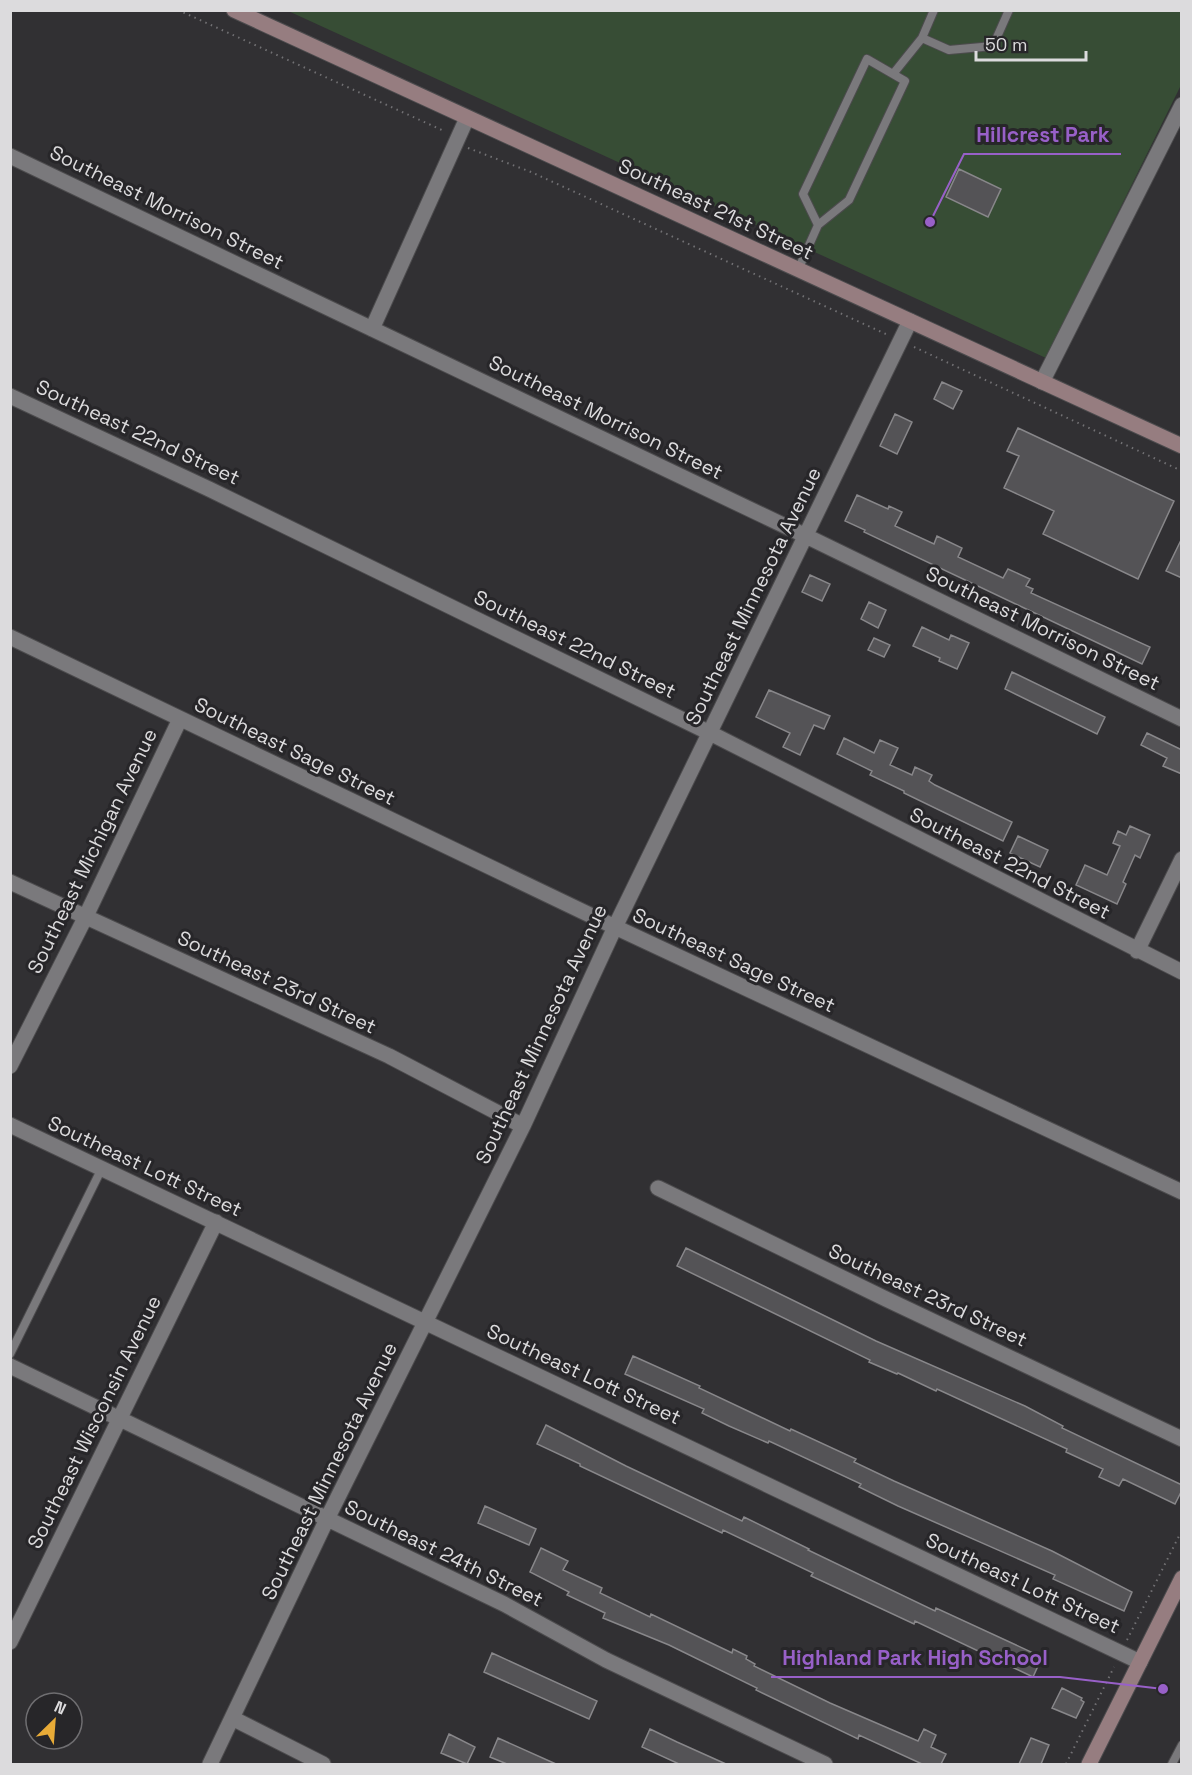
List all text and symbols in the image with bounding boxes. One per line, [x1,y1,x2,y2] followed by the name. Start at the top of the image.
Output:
[976,24,1086,62] scale bar
[985,33,1027,56] text: 50 m
[964,115,1121,154] callout: Hillcrest Park
[976,121,1110,148] text: Hillcrest Park
[46,139,288,275] street label: Southeast Morrison Street
[614,152,818,266] street label: Southeast 21st Street
[485,349,727,485] street label: Southeast Morrison Street
[32,373,244,491] street label: Southeast 22nd Street
[679,463,827,729] street label: Southeast Minnesota Avenue
[922,560,1164,696] street label: Southeast Morrison Street
[470,584,680,704] street label: Southeast 22nd Street
[190,691,400,811] street label: Southeast Sage Street
[21,724,163,978] street label: Southeast Michigan Avenue
[905,801,1115,925] street label: Southeast 22nd Street
[469,900,613,1168] street label: Southeast Minnesota Avenue
[629,902,839,1018] street label: Southeast Sage Street
[173,924,381,1040] street label: Southeast 23rd Street
[44,1110,246,1222] street label: Southeast Lott Street
[824,1237,1032,1353] street label: Southeast 23rd Street
[21,1291,167,1553] street label: Southeast Wisconsin Avenue
[483,1318,685,1430] street label: Southeast Lott Street
[255,1338,403,1604] street label: Southeast Minnesota Avenue
[340,1494,548,1612] street label: Southeast 24th Street
[922,1527,1124,1639] street label: Southeast Lott Street
[771,1638,1060,1677] callout: Highland Park High School
[782,1644,1048,1671] text: Highland Park High School
[24,1691,84,1751] north arrow
[51,1696,69,1720] text: N

